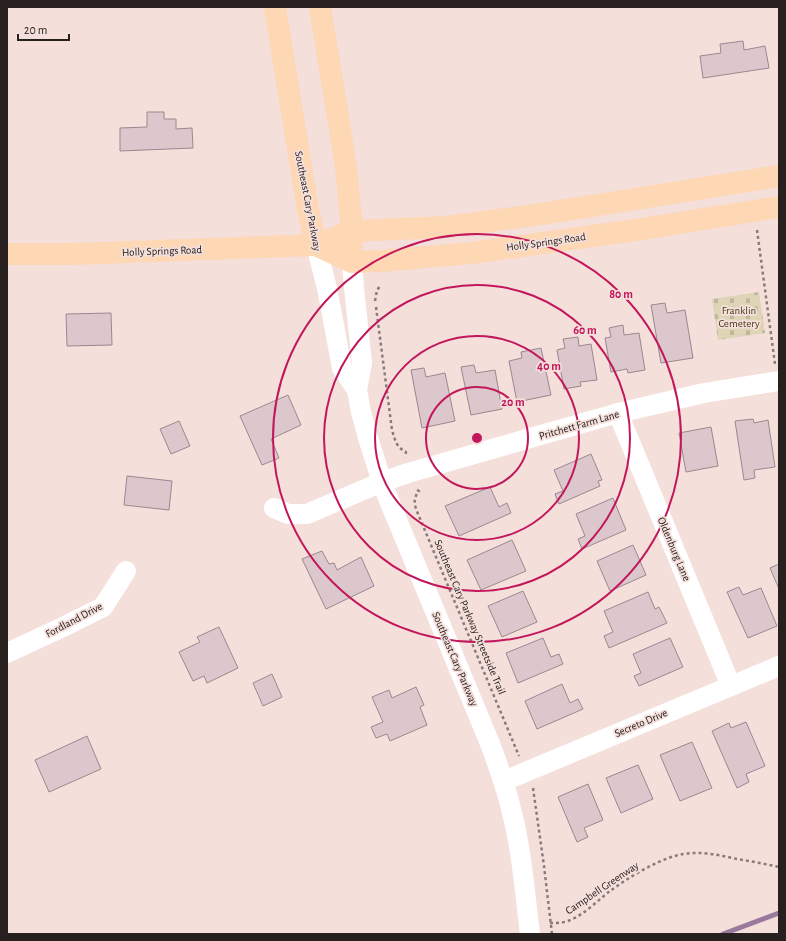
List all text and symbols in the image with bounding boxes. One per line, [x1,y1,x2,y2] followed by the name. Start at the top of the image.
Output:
[18,16,69,42] scale bar
[24,24,47,36] text: 20 m
[293,150,323,252] street label: Southeast Cary Parkway
[505,231,587,253] street label: Holly Springs Road
[122,244,203,258] street label: Holly Springs Road
[609,288,633,300] text: 80 m
[718,305,760,329] park label: Franklin Cemetery
[573,324,597,336] text: 60 m
[537,360,561,372] text: 40 m
[501,396,525,408] text: 20 m
[538,408,620,442] street label: Pritchett Farm Lane
[470,431,484,445] centre of rings
[656,515,692,583] street label: Oldenburg Lane
[431,538,509,696] street label: Southeast Cary Parkway Streetside Trail
[44,600,104,640] street label: Fordland Drive
[429,610,481,708] street label: Southeast Cary Parkway
[613,707,669,739] street label: Secreto Drive
[563,859,641,916] street label: Campbell Greenway

